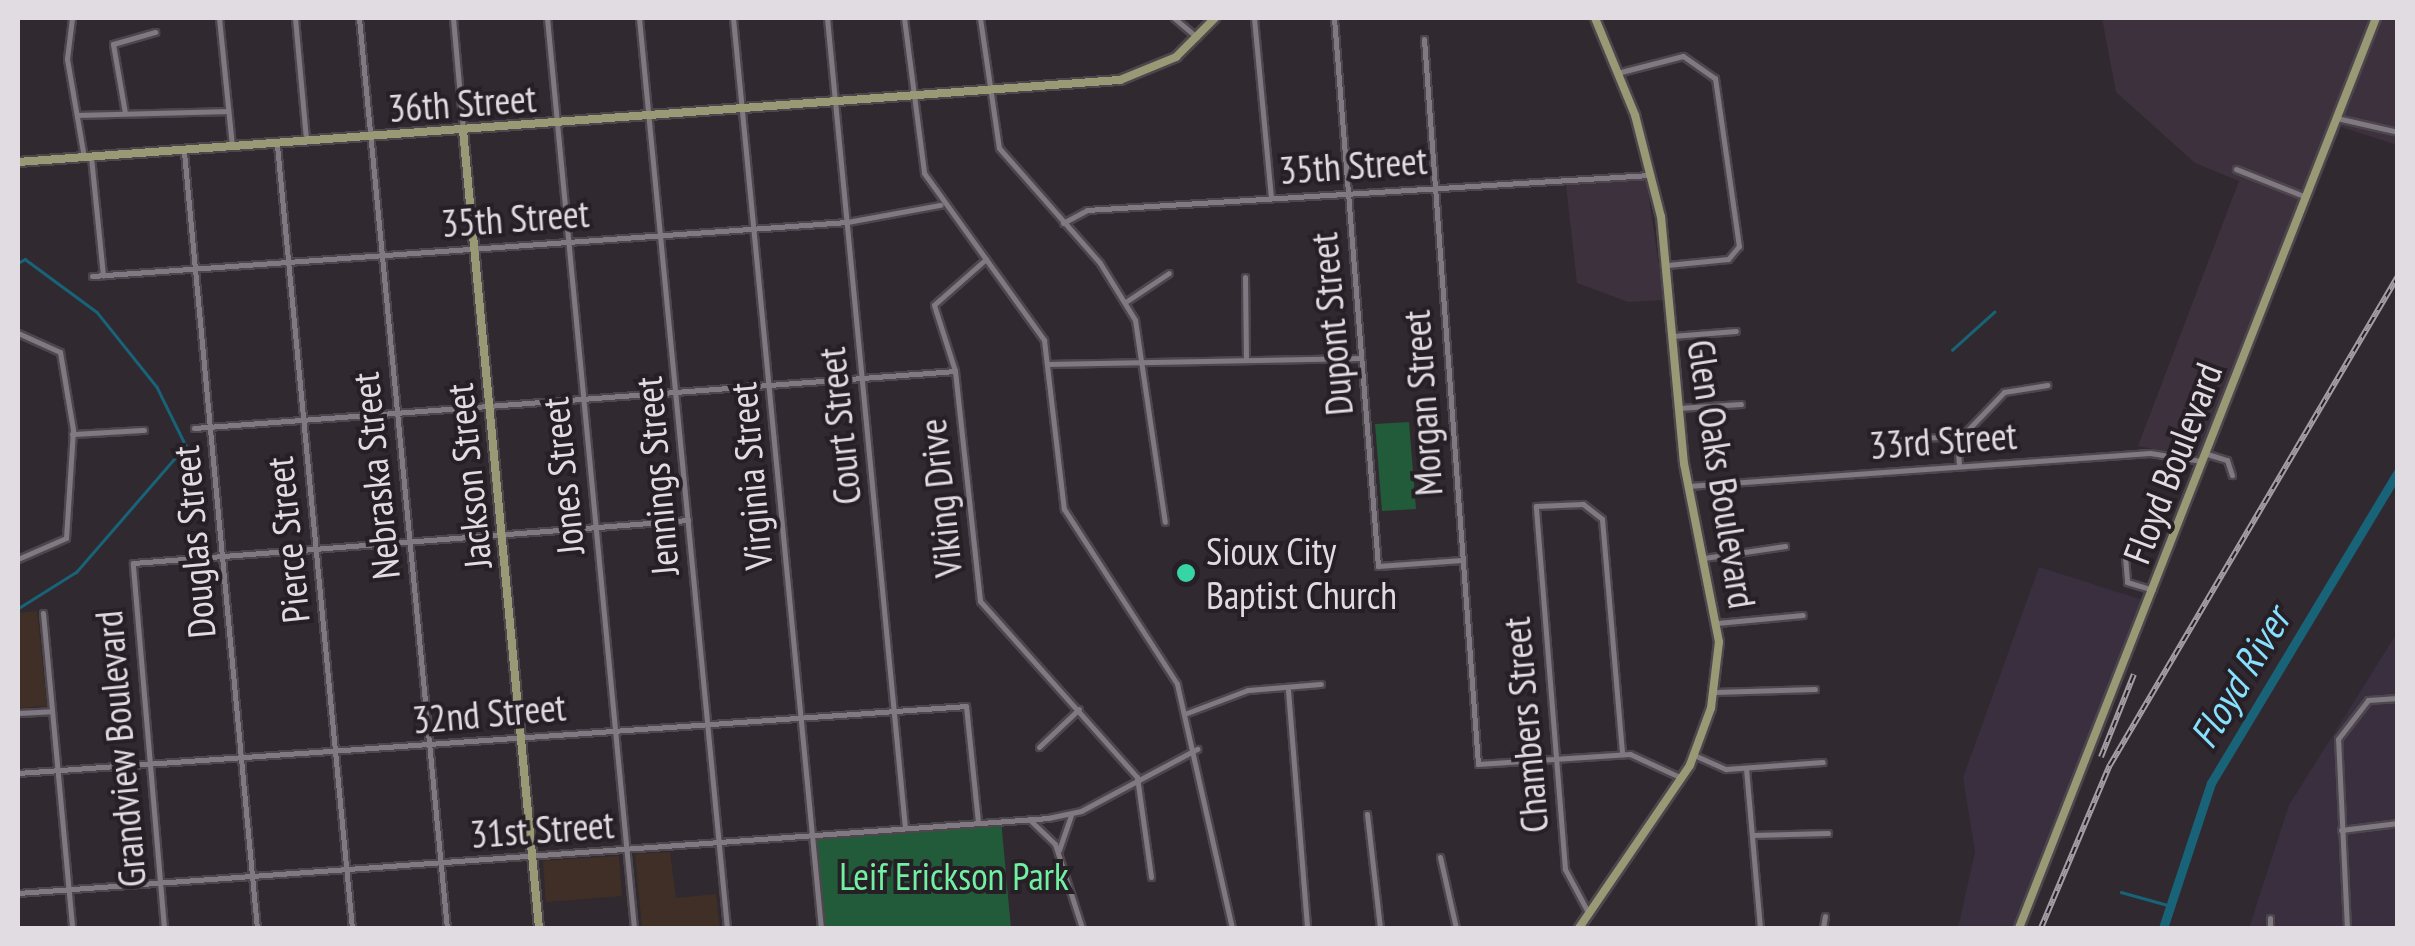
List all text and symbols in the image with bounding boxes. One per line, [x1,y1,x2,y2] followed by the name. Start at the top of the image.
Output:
[387,75,537,131] street label: 36th Street
[1278,137,1428,193] street label: 35th Street
[440,190,590,246] street label: 35th Street
[1300,231,1362,417] street label: Dupont Street
[1393,309,1451,497] street label: Morgan Street
[1678,336,1766,612] street label: Glen Oaks Boulevard
[808,345,870,507] street label: Court Street
[2113,356,2231,570] street label: Floyd Boulevard
[341,370,409,582] street label: Nebraska Street
[625,375,687,577] street label: Jennings Street
[719,380,781,572] street label: Virginia Street
[436,381,500,571] street label: Jackson Street
[531,395,593,557] street label: Jones Street
[1868,412,2018,468] street label: 33rd Street
[909,417,971,579] street label: Viking Drive
[162,444,224,640] street label: Douglas Street
[256,455,318,625] street label: Pierce Street
[1206,528,1397,618] place label: Sioux City Baptist Church
[1175,562,1197,584] marker: Sioux City Baptist Church
[2179,598,2299,756] water label: Floyd River
[85,609,155,889] street label: Grandview Boulevard
[1493,615,1557,835] street label: Chambers Street
[410,684,568,742] street label: 32nd Street
[468,801,616,857] street label: 31st Street
[839,853,1069,899] park label: Leif Erickson Park

